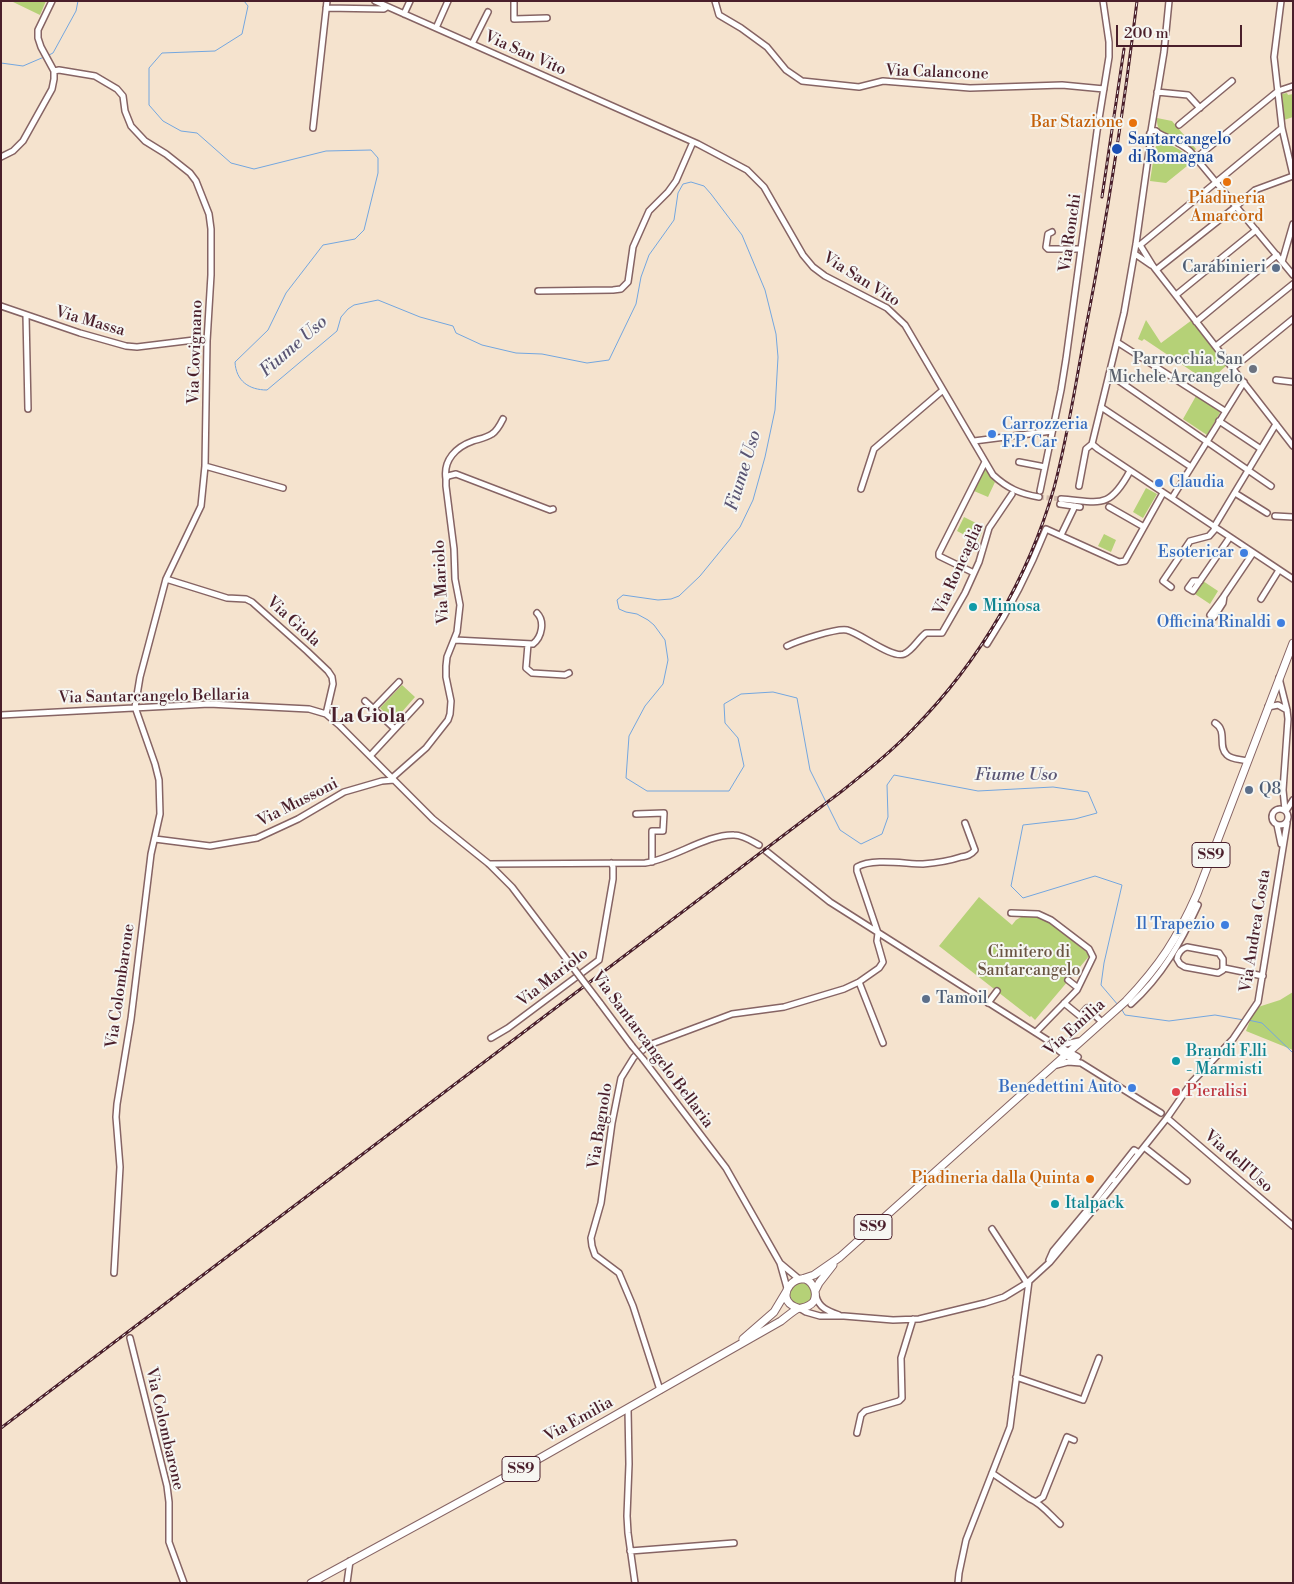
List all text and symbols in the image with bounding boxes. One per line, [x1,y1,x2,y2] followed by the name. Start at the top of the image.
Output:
[1119,15,1245,47] scale bar
[1124,24,1169,43] text: 200 m
[481,27,569,81] street label: Via San Vito
[885,62,989,84] street label: Via Calancone
[1031,113,1123,133] place label: Bar Stazione
[1127,117,1139,129] marker: Bar Stazione
[1128,130,1231,168] place label: Santarcangelo di Romagna
[1110,142,1124,156] marker: Santarcangelo di Romagna
[1221,176,1233,188] marker: Piadineria Amarcord
[1189,189,1265,227] place label: Piadineria Amarcord
[1056,192,1086,274] street label: Via Ronchi
[819,249,903,311] street label: Via San Vito
[1182,258,1266,278] place label: Carabinieri
[1270,262,1282,274] marker: Carabinieri
[185,299,207,405] street label: Via Covignano
[53,303,127,341] street label: Via Massa
[256,312,332,382] water label: Fiume Uso
[1109,350,1243,388] place label: Parrocchia San Michele Arcangelo
[1247,363,1259,375] marker: Parrocchia San Michele Arcangelo
[1002,415,1088,453] place label: Carrozzeria F.P. Car
[722,428,766,514] water label: Fiume Uso
[986,428,998,440] marker: Carrozzeria F.P. Car
[1169,473,1224,493] place label: Claudia
[1153,477,1165,489] marker: Claudia
[930,520,988,618] street label: Via Roncaglia
[430,539,454,625] street label: Via Mariolo
[1158,543,1234,563] place label: Esotericar
[1238,547,1250,559] marker: Esotericar
[262,593,324,651] street label: Via Giola
[983,597,1041,617] place label: Mimosa
[967,601,979,613] marker: Mimosa
[1157,613,1271,633] place label: Officina Rinaldi
[1275,617,1287,629] marker: Officina Rinaldi
[58,686,250,708] street label: Via Santarcangelo Bellaria
[330,706,406,728] district label: La Giola
[974,765,1058,787] water label: Fiume Uso
[254,774,342,832] street label: Via Mussoni
[1259,780,1281,800] place label: Q8
[1243,784,1255,796] marker: Q8
[1192,842,1230,868] road number: SS9
[1237,868,1275,994] street label: Via Andrea Costa
[1136,915,1215,935] place label: Il Trapezio
[1219,919,1231,931] marker: Il Trapezio
[103,923,139,1049] street label: Via Colombarone
[977,943,1081,981] park label: Cimitero di Santarcangelo
[514,944,592,1012] street label: Via Mariolo
[587,968,717,1132] street label: Via Santarcangelo Bellaria
[936,989,987,1009] place label: Tamoil
[920,993,932,1005] marker: Tamoil
[1040,996,1110,1060] street label: Via Emilia
[1186,1042,1267,1080] place label: Brandi F.lli - Marmisti
[1170,1055,1182,1067] marker: Brandi F.lli - Marmisti
[999,1078,1122,1098] place label: Benedettini Auto
[585,1081,617,1171] street label: Via Bagnolo
[1126,1082,1138,1094] marker: Benedettini Auto
[1186,1082,1248,1102] place label: Pieralisi
[1170,1086,1182,1098] marker: Pieralisi
[1200,1127,1276,1197] street label: Via dell'Uso
[911,1169,1080,1189] place label: Piadineria dalla Quinta
[1084,1173,1096,1185] marker: Piadineria dalla Quinta
[1065,1194,1124,1214] place label: Italpack
[1049,1198,1061,1210] marker: Italpack
[854,1214,892,1240] road number: SS9
[141,1366,187,1492] street label: Via Colombarone
[541,1393,617,1447] street label: Via Emilia
[502,1456,540,1482] road number: SS9

